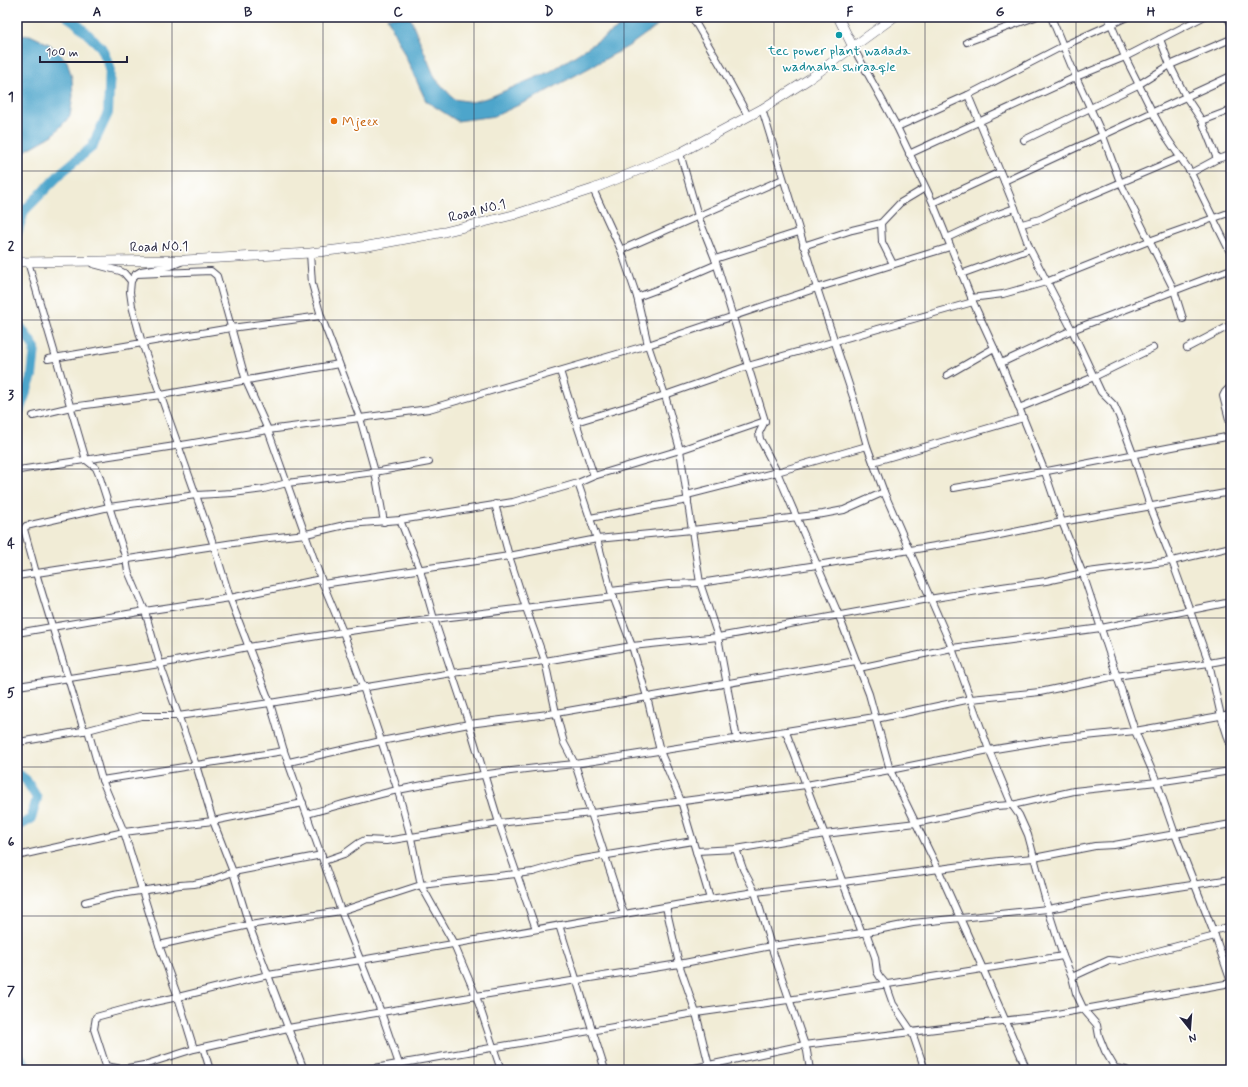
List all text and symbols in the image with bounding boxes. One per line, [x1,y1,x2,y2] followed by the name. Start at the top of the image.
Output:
[93,4,101,21] text: A
[244,4,253,21] text: B
[393,4,403,21] text: C
[545,4,554,21] text: D
[695,4,703,21] text: E
[847,4,854,21] text: F
[996,4,1005,21] text: G
[1147,4,1156,21] text: H
[834,30,844,40] marker: tec power plant wadada wadnaha shiraaqle
[40,38,127,64] scale bar
[767,42,911,76] place label: tec power plant wadada wadnaha shiraaqle
[46,45,78,61] text: 100 m
[8,89,14,106] text: 1
[342,113,379,131] place label: Mjeex
[329,116,339,126] marker: Mjeex
[447,195,508,227] street label: Road NO.1
[130,237,188,257] street label: Road NO.1
[8,238,15,255] text: 2
[8,387,14,404] text: 3
[7,536,15,553] text: 4
[7,685,15,702] text: 5
[8,834,15,851] text: 6
[7,983,15,1000] text: 7
[1170,1009,1210,1049] north arrow
[1187,1030,1198,1045] text: N

